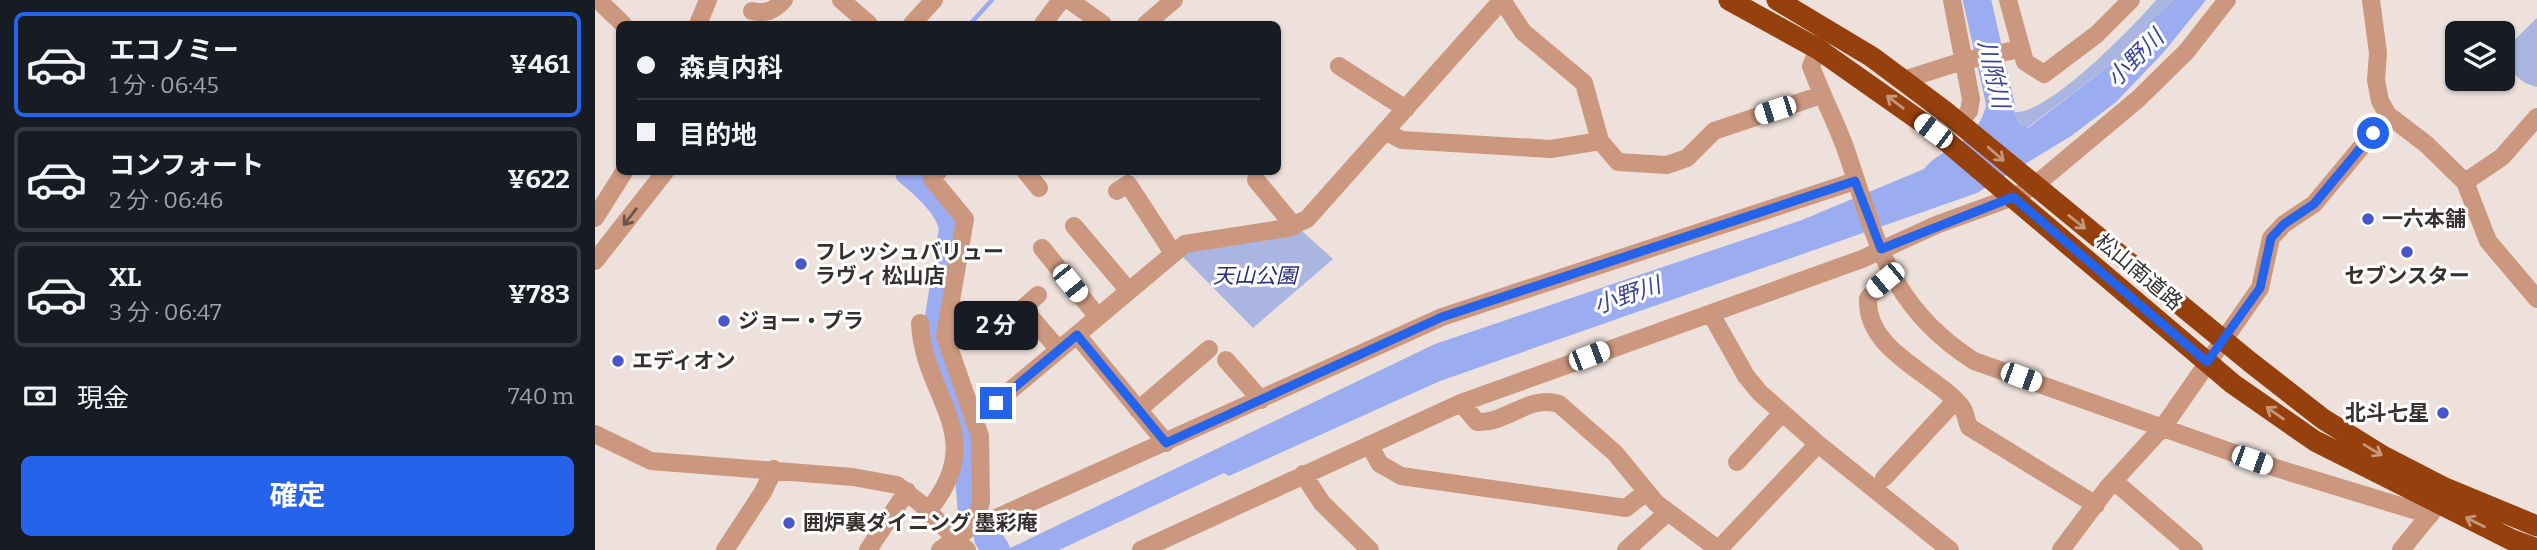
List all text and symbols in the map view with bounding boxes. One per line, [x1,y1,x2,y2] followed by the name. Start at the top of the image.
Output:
[2445,21,2515,91] map controls
[2445,21,2515,91] button: layers
[2101,22,2171,92] water label: 小野川
[25,33,88,96] icon: car
[109,35,239,66] text: エコノミー
[1973,37,2016,114] water label: 川附川
[510,49,570,80] text: ¥461
[679,53,783,84] text: 森貞内科
[109,71,219,99] text: 1 分 · 06:45
[1752,94,1799,126] car
[1886,95,1905,109] one-way arrow
[1910,110,1957,152] car
[2357,117,2389,149] route start
[679,120,757,151] text: 目的地
[1987,146,2005,162] one-way arrow
[25,148,88,211] icon: car
[109,150,264,181] text: コンフォート
[508,164,570,195] text: ¥622
[109,186,223,214] text: 2 分 · 06:46
[2382,206,2466,232] place label: 一六本舗
[623,207,638,225] one-way arrow
[2360,211,2376,227] marker: 一六本舗
[2067,214,2085,229] one-way arrow
[2090,228,2188,316] street label: 松山南道路
[815,239,1004,289] place label: フレッシュバリュー ラヴィ 松山店
[2399,244,2415,260] marker: セブンスター
[793,256,809,272] marker: フレッシュバリュー ラヴィ 松山店
[1863,258,1908,302] car
[1049,260,1092,306] car
[109,262,141,293] text: XL
[25,263,88,326] icon: car
[1213,263,1300,289] park label: 天山公園
[2344,263,2470,289] place label: セブンスター
[1590,270,1667,319] water label: 小野川
[508,279,570,310] text: ¥783
[109,298,222,326] text: 3 分 · 06:47
[954,302,1038,350] callout: 2 分
[738,308,864,334] place label: ジョー・プラ
[976,311,1016,339] text: 2 分
[716,313,732,329] marker: ジョー・プラ
[1566,339,1613,373] car
[632,348,736,374] place label: エディオン
[610,353,626,369] marker: エディオン
[1998,360,2045,394] car
[21,377,59,415] icon: cash
[508,382,574,410] text: 740 m
[77,383,129,414] text: 現金
[980,387,1012,419] route end
[2345,400,2429,426] place label: 北斗七星
[2435,405,2451,421] marker: 北斗七星
[2266,406,2285,420] one-way arrow
[2229,443,2276,477] car
[2363,443,2383,457] one-way arrow
[21,456,574,536] button: 確定
[803,510,1038,536] place label: 囲炉裏ダイニング 墨彩庵
[2465,514,2486,528] one-way arrow
[781,515,797,531] marker: 囲炉裏ダイニング 墨彩庵

